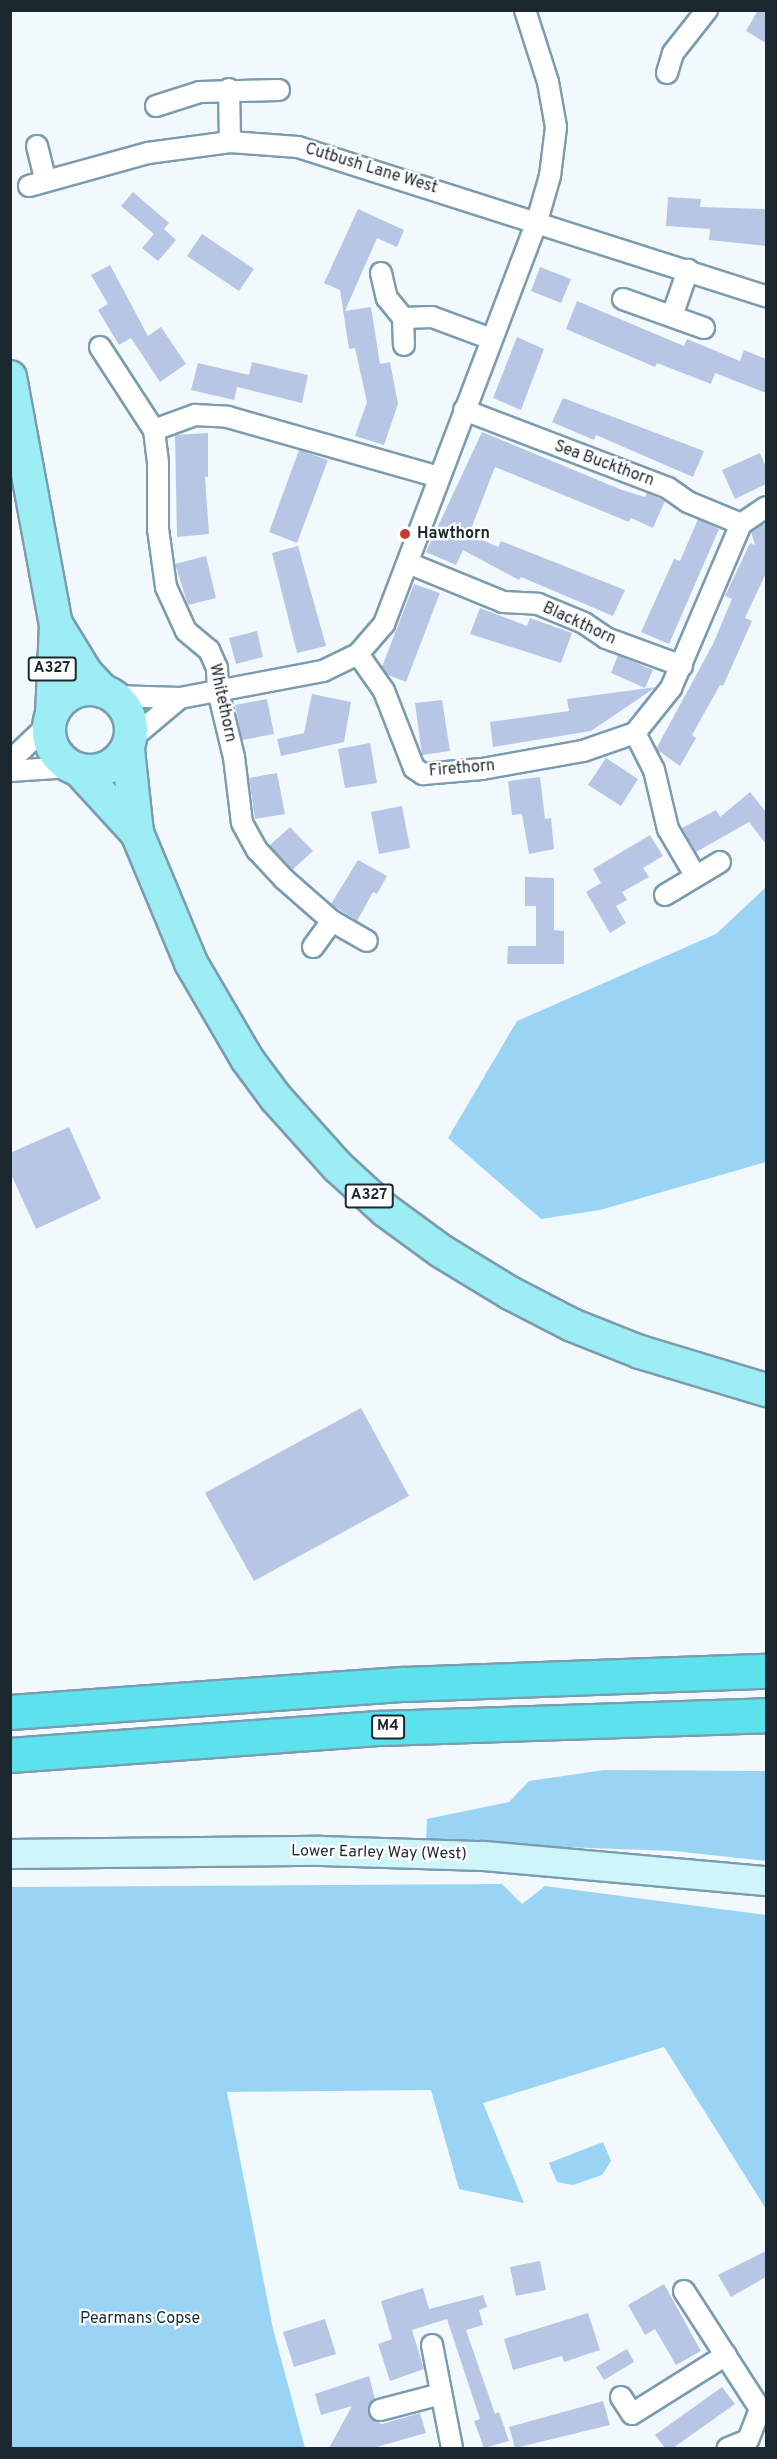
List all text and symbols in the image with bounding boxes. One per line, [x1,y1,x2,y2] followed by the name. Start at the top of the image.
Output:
[302,140,440,198] street label: Cutbush Lane West
[552,437,656,491] street label: Sea Buckthorn
[417,524,490,544] place label: Hawthorn
[398,527,412,541] marker: Hawthorn
[539,599,619,649] street label: Blackthorn
[26,657,78,681] road number: A327
[204,662,240,744] street label: Whitethorn
[428,757,496,781] street label: Firethorn
[344,1184,394,1208] road number: A327
[370,1715,406,1739] road number: M4
[291,1842,467,1864] street label: Lower Earley Way (West)
[80,2309,200,2329] park label: Pearmans Copse

